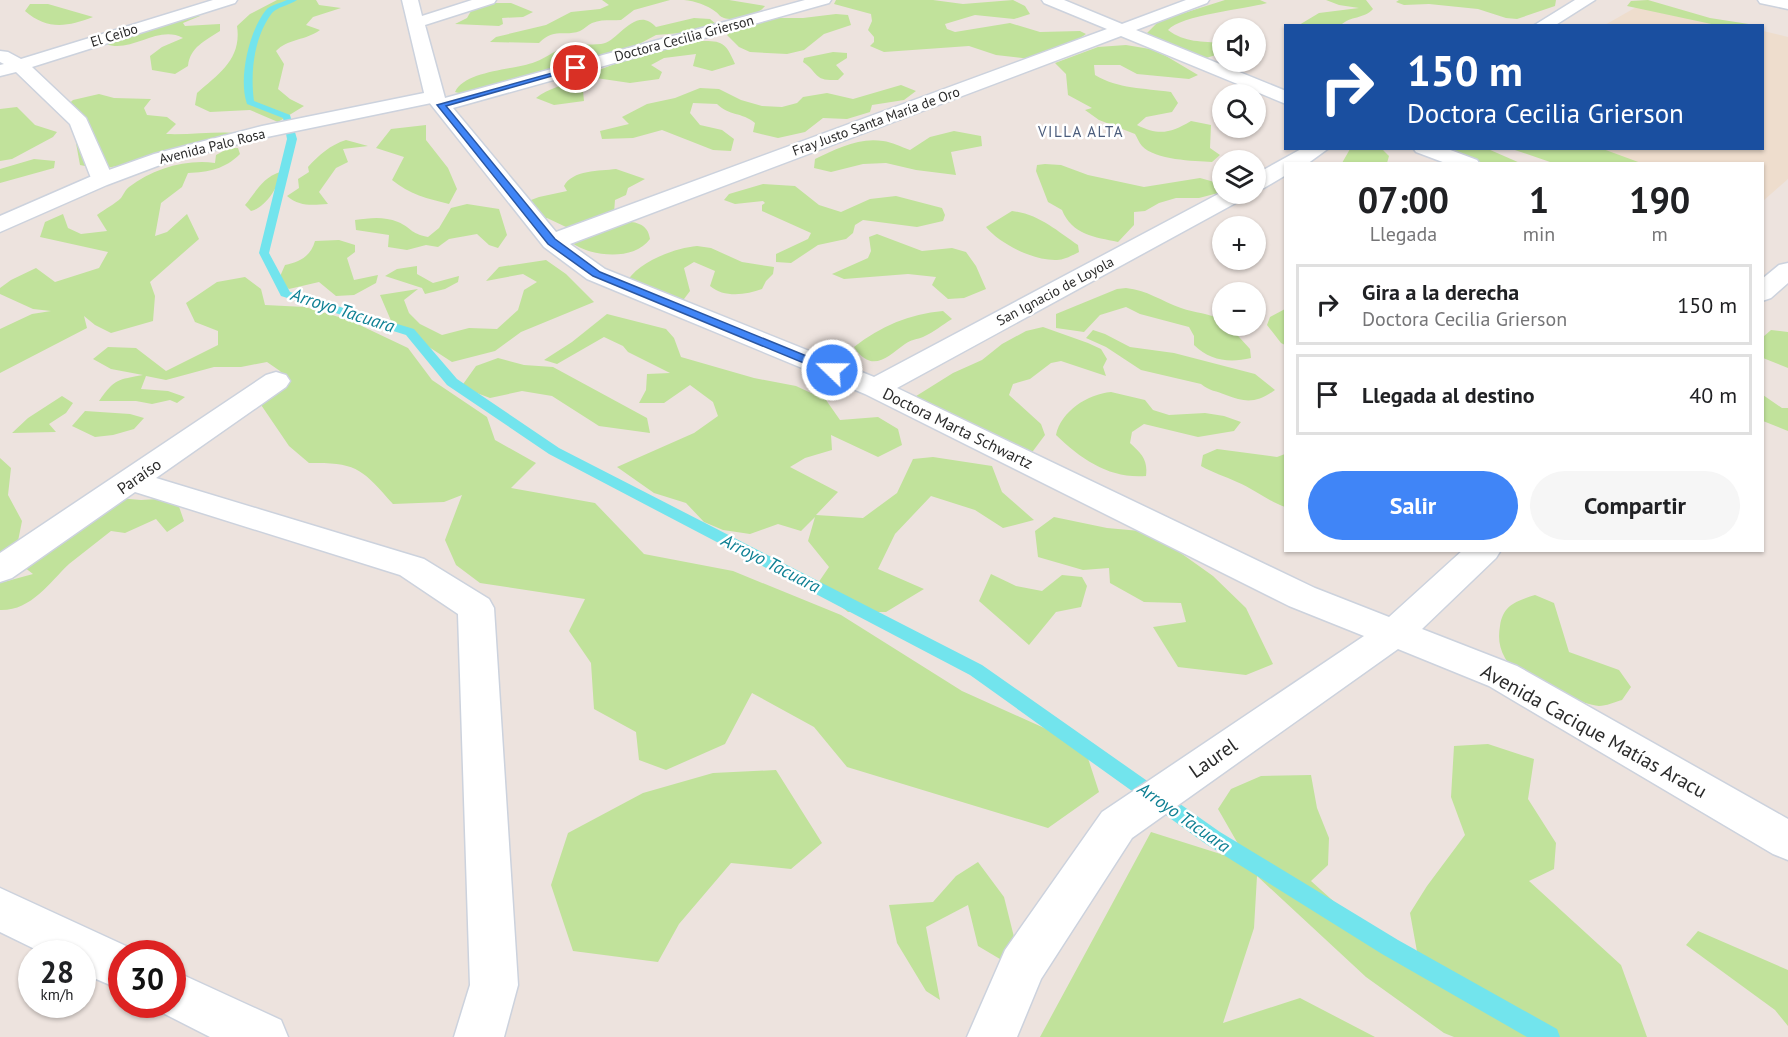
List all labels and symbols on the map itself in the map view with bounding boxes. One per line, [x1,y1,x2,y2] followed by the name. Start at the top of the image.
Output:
[612,11,756,65] street label: Doctora Cecilia Grierson
[88,19,140,51] street label: El Ceibo
[550,42,601,93] pin
[790,82,962,160] street label: Fray Justo Santa María de Oro
[1037,122,1124,141] district label: VILLA ALTA
[157,124,267,168] street label: Avenida Palo Rosa
[993,252,1117,330] street label: San Ignacio de Loyola
[287,282,398,338] water label: Arroyo Tacuara
[800,338,864,402] position arrow
[880,383,1036,473] street label: Doctora Marta Schwartz
[113,454,165,498] street label: Paraíso
[717,528,824,598] water label: Arroyo Tacuara
[1476,658,1712,804] street label: Avenida Cacique Matías Aracu
[1184,732,1242,784] street label: Laurel
[1132,776,1235,857] water label: Arroyo Tacuara
[108,940,186,1018] speed limit sign: 30

